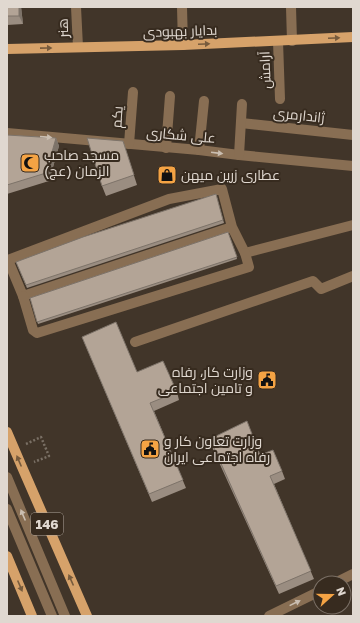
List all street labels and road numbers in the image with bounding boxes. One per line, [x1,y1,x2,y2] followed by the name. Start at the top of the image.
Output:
[54,18,71,39] street label: هنر
[142,21,218,40] street label: بدایار بهبودی
[255,51,274,89] street label: آرامش
[272,103,326,126] street label: ژاندارمری
[107,105,128,129] street label: یکم
[146,123,216,146] street label: علی شکاری
[31,513,63,535] road number: 146

